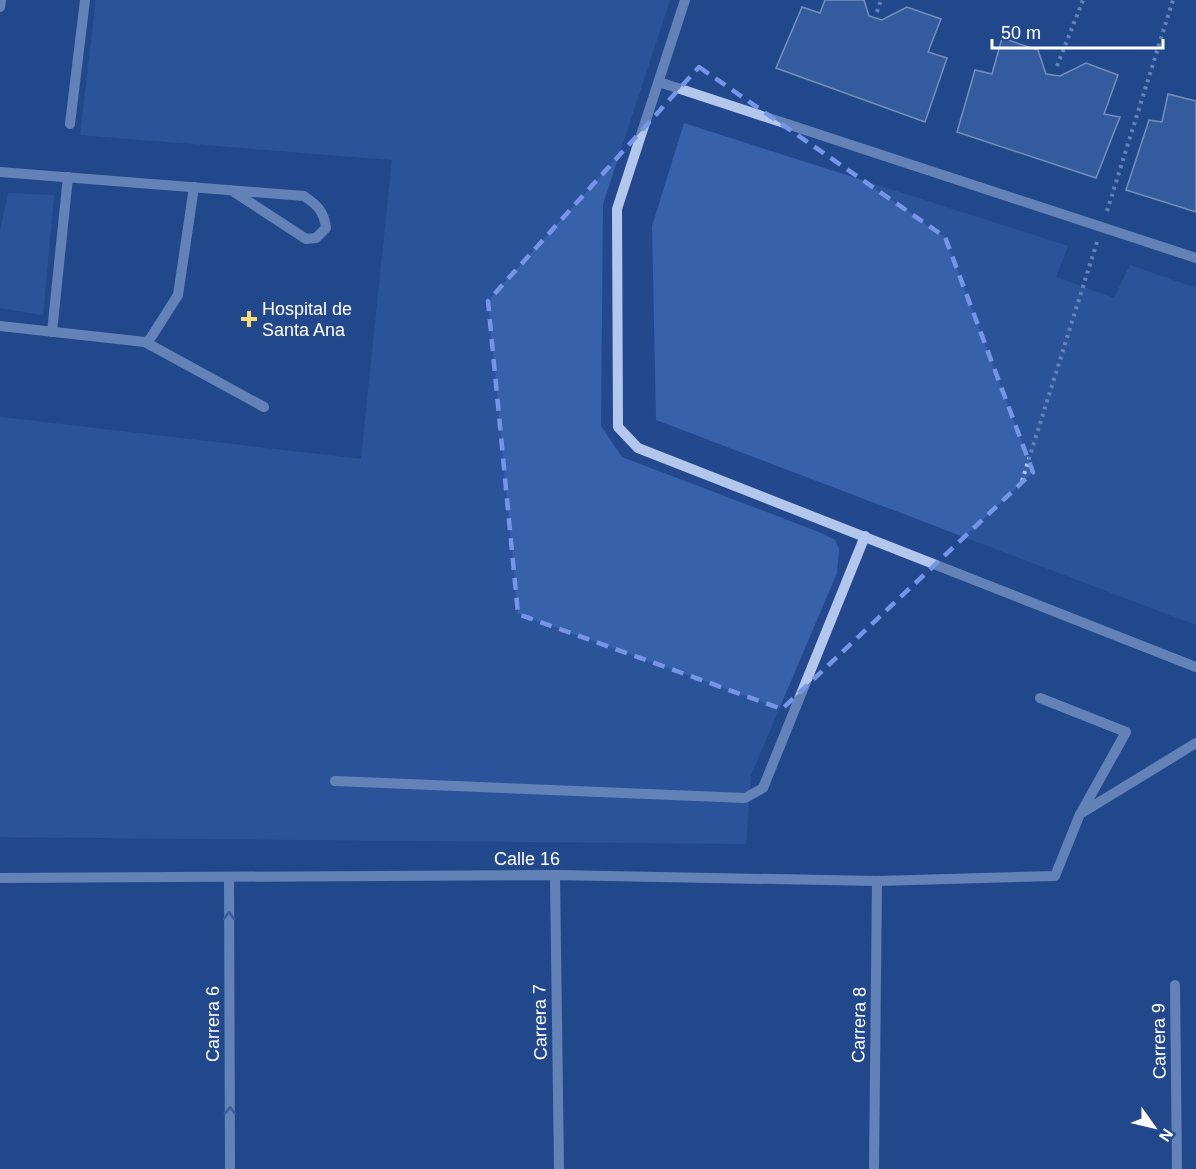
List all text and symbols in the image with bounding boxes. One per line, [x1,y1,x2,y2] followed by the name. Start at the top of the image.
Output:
[992,12,1163,50] scale bar
[1001,23,1041,43] text: 50 m
[262,299,352,340] place label: Hospital de Santa Ana
[240,310,258,328] marker: Hospital de Santa Ana
[494,849,560,869] street label: Calle 16
[223,911,235,920] one-way arrow
[529,984,551,1060] street label: Carrera 7
[203,986,223,1062] street label: Carrera 6
[848,987,870,1063] street label: Carrera 8
[1148,1003,1170,1079] street label: Carrera 9
[1124,1097,1184,1157] north arrow
[224,1106,236,1115] one-way arrow
[1156,1126,1176,1145] text: N

